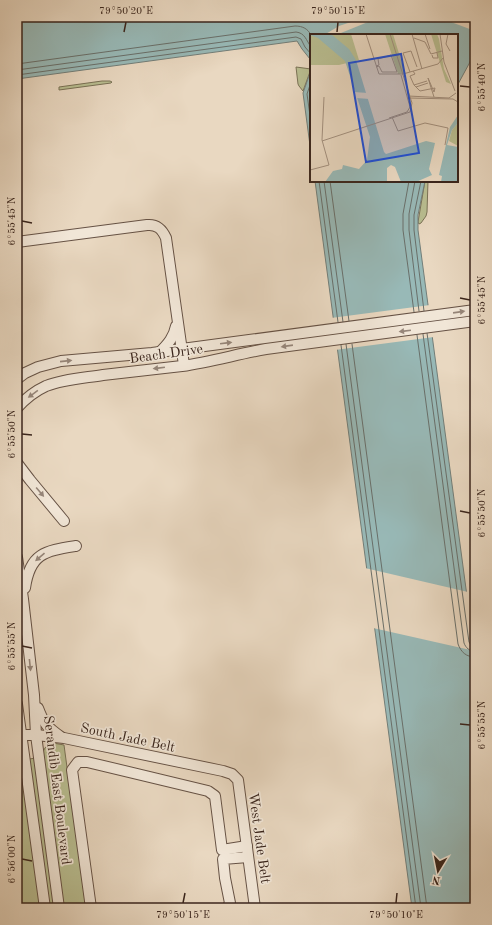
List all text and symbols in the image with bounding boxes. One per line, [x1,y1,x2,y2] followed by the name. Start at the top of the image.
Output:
[99,6,153,16] text: 79°50'20"E
[311,6,365,16] text: 79°50'15"E
[310,34,458,182] inset map
[477,62,487,111] text: 6°55'40"N
[7,196,17,245] text: 6°55'45"N
[477,275,487,324] text: 6°55'45"N
[452,309,465,315] one-way arrow
[399,327,411,334] one-way arrow
[220,340,232,346] one-way arrow
[128,342,204,366] street label: Beach Drive
[281,343,293,349] one-way arrow
[60,358,72,364] one-way arrow
[153,365,165,372] one-way arrow
[28,390,39,398] one-way arrow
[7,409,17,458] text: 6°55'50"N
[35,487,44,498] one-way arrow
[477,488,487,537] text: 6°55'50"N
[34,553,45,562] one-way arrow
[7,621,17,670] text: 6°55'55"N
[27,659,34,671] one-way arrow
[477,700,487,749] text: 6°55'55"N
[41,715,73,866] street label: Serandib East Boulevard
[79,721,177,755] street label: South Jade Belt
[246,792,272,885] street label: West Jade Belt
[7,834,17,883] text: 6°56'00"N
[418,851,458,891] north arrow
[431,873,442,886] text: N
[156,910,210,920] text: 79°50'15"E
[369,910,423,920] text: 79°50'10"E

